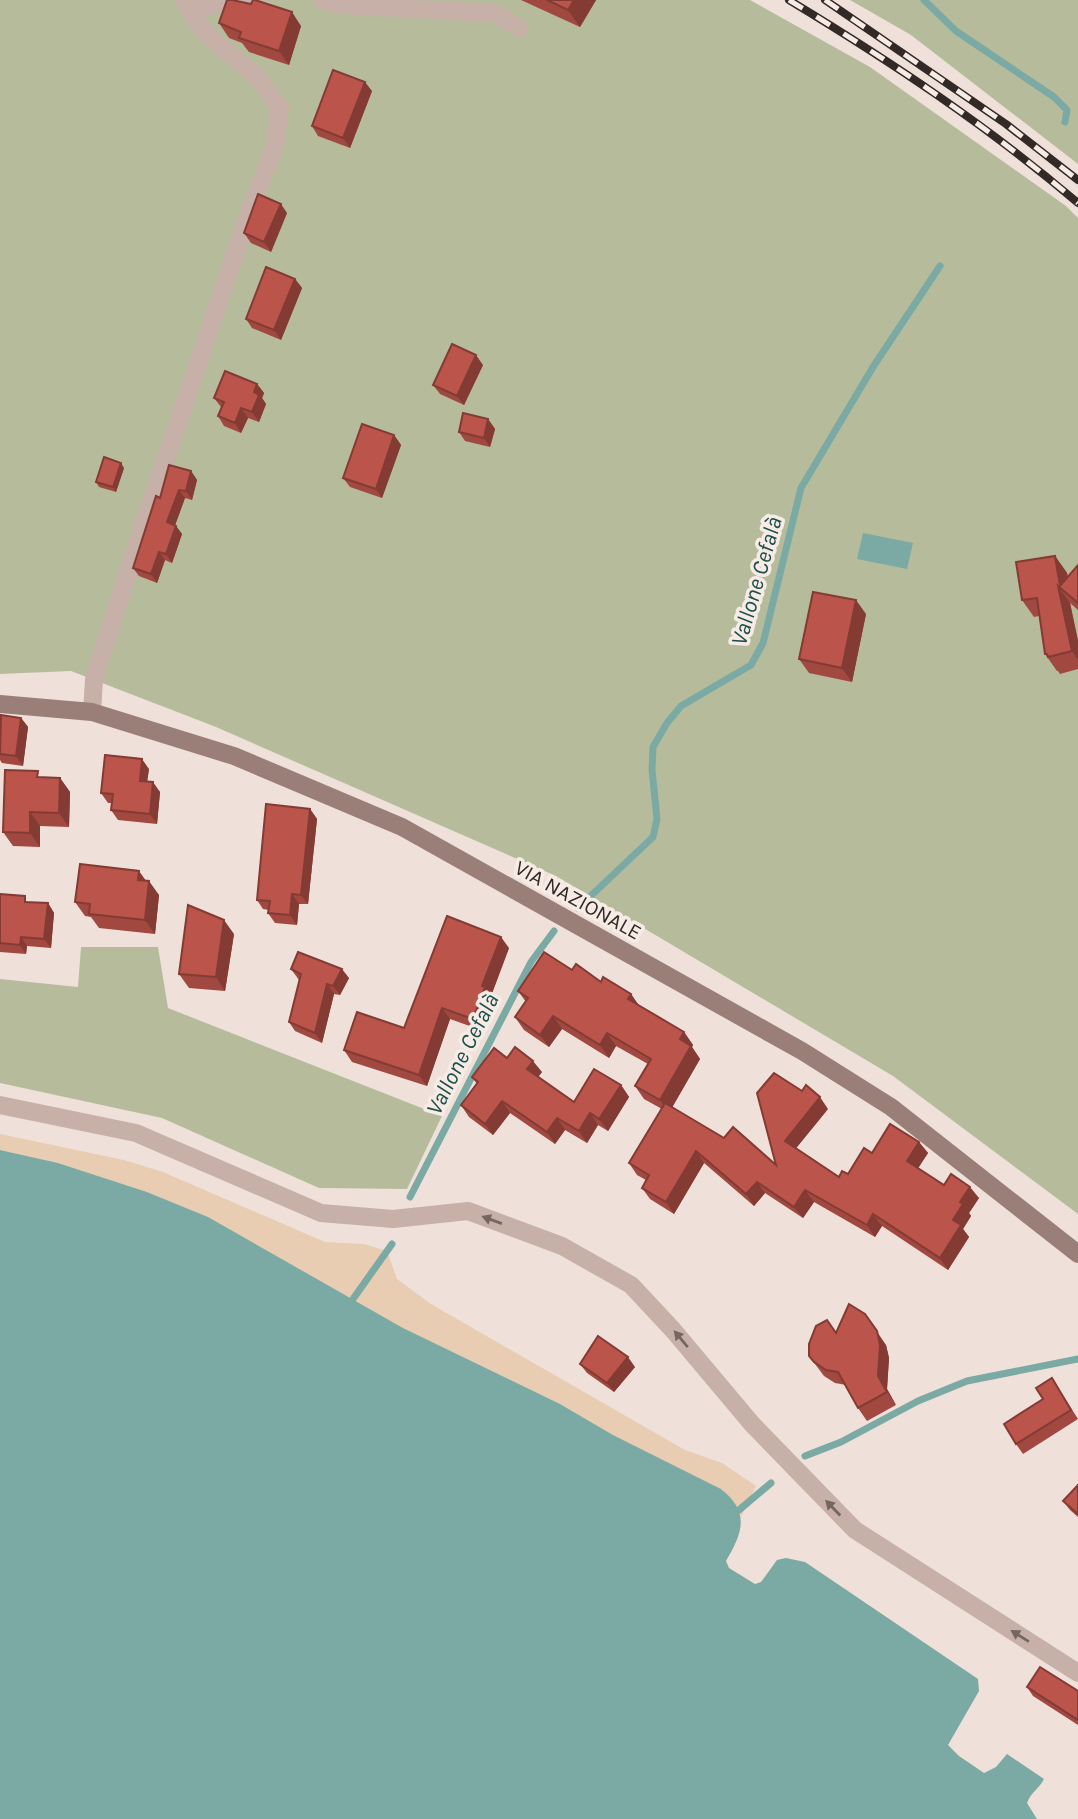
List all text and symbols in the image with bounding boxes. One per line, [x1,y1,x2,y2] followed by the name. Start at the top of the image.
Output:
[725,514,788,649] water label: Vallone Cefalà
[510,855,646,945] street label: VIA NAZIONALE
[420,989,505,1120] water label: Vallone Cefalà
[482,1214,503,1225] one-way arrow
[674,1331,689,1348] one-way arrow
[826,1500,842,1517] one-way arrow
[1011,1630,1030,1643] one-way arrow

